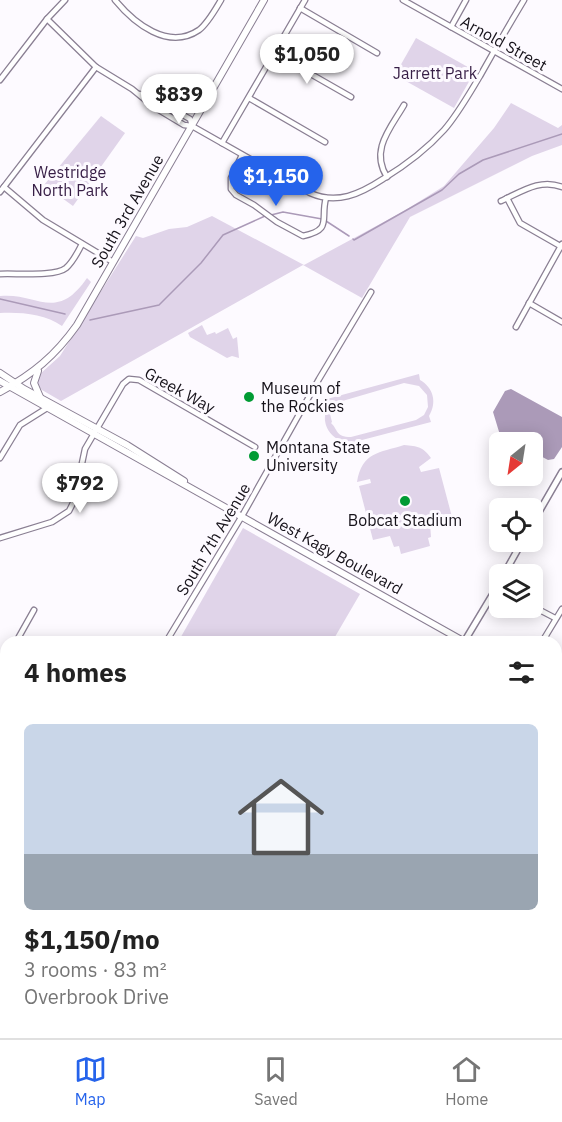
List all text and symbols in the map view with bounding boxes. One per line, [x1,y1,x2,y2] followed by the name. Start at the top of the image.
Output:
[457,11,551,75] street label: Arnold Street
[258,34,356,85] pin: $1,050
[274,40,340,67] text: $1,050
[393,63,478,83] park label: Jarrett Park
[143,74,215,125] pin: $839
[155,80,203,107] text: $839
[86,151,168,271] street label: South 3rd Avenue
[227,156,325,207] pin: $1,150
[31,162,109,200] park label: Westridge North Park
[243,162,309,189] text: $1,150
[141,363,219,417] street label: Greek Way
[261,378,344,416] place label: Museum of the Rockies
[242,390,256,404] marker: Museum of the Rockies
[489,432,543,486] north arrow
[489,432,543,618] map controls
[266,437,371,475] place label: Montana State University
[247,449,261,463] marker: Montana State University
[44,463,116,514] pin: $792
[56,469,104,496] text: $792
[172,479,254,599] street label: South 7th Avenue
[398,494,412,508] marker: Bobcat Stadium
[489,498,543,552] button: locate
[264,508,406,598] street label: West Kagy Boulevard
[348,510,462,530] place label: Bobcat Stadium
[489,564,543,618] button: layers
[24,655,127,689] text: 4 homes
[505,656,538,689] icon: filters
[227,763,335,871] icon: home
[24,922,160,956] text: $1,150/mo
[24,956,167,983] text: 3 rooms · 83 m²
[24,983,169,1010] text: Overbrook Drive
[74,1053,107,1109] tab: Map
[254,1053,298,1109] tab: Saved
[445,1053,488,1109] tab: Home

